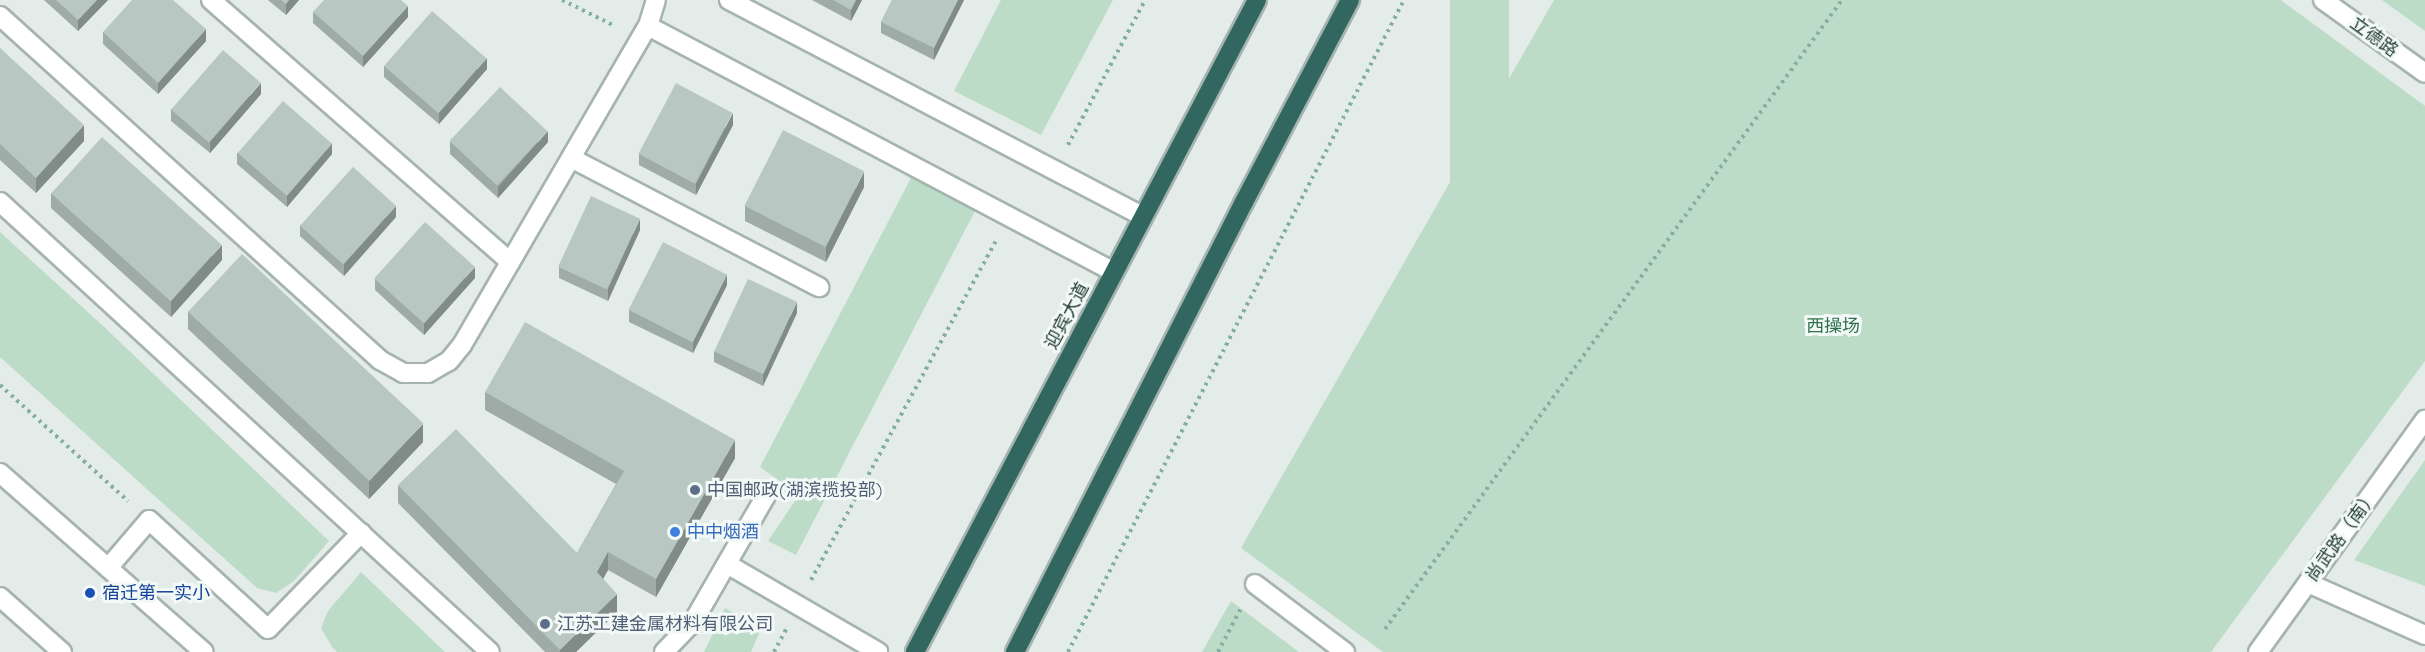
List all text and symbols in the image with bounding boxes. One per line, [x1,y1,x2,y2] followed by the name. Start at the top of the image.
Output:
[2346,12,2402,62] street label: 立德路
[1041,279,1093,353] street label: 迎宾大道
[1806,315,1860,337] park label: 西操场
[707,479,882,501] place label: 中国邮政(湖滨揽投部)
[688,483,702,497] marker: 中国邮政(湖滨揽投部)
[2302,486,2382,586] street label: 尚武路（南）
[687,521,759,543] place label: 中中烟酒
[668,525,682,539] marker: 中中烟酒
[102,582,210,604] place label: 宿迁第一实小
[83,586,97,600] marker: 宿迁第一实小
[557,613,773,635] place label: 江苏工建金属材料有限公司
[538,617,552,631] marker: 江苏工建金属材料有限公司

